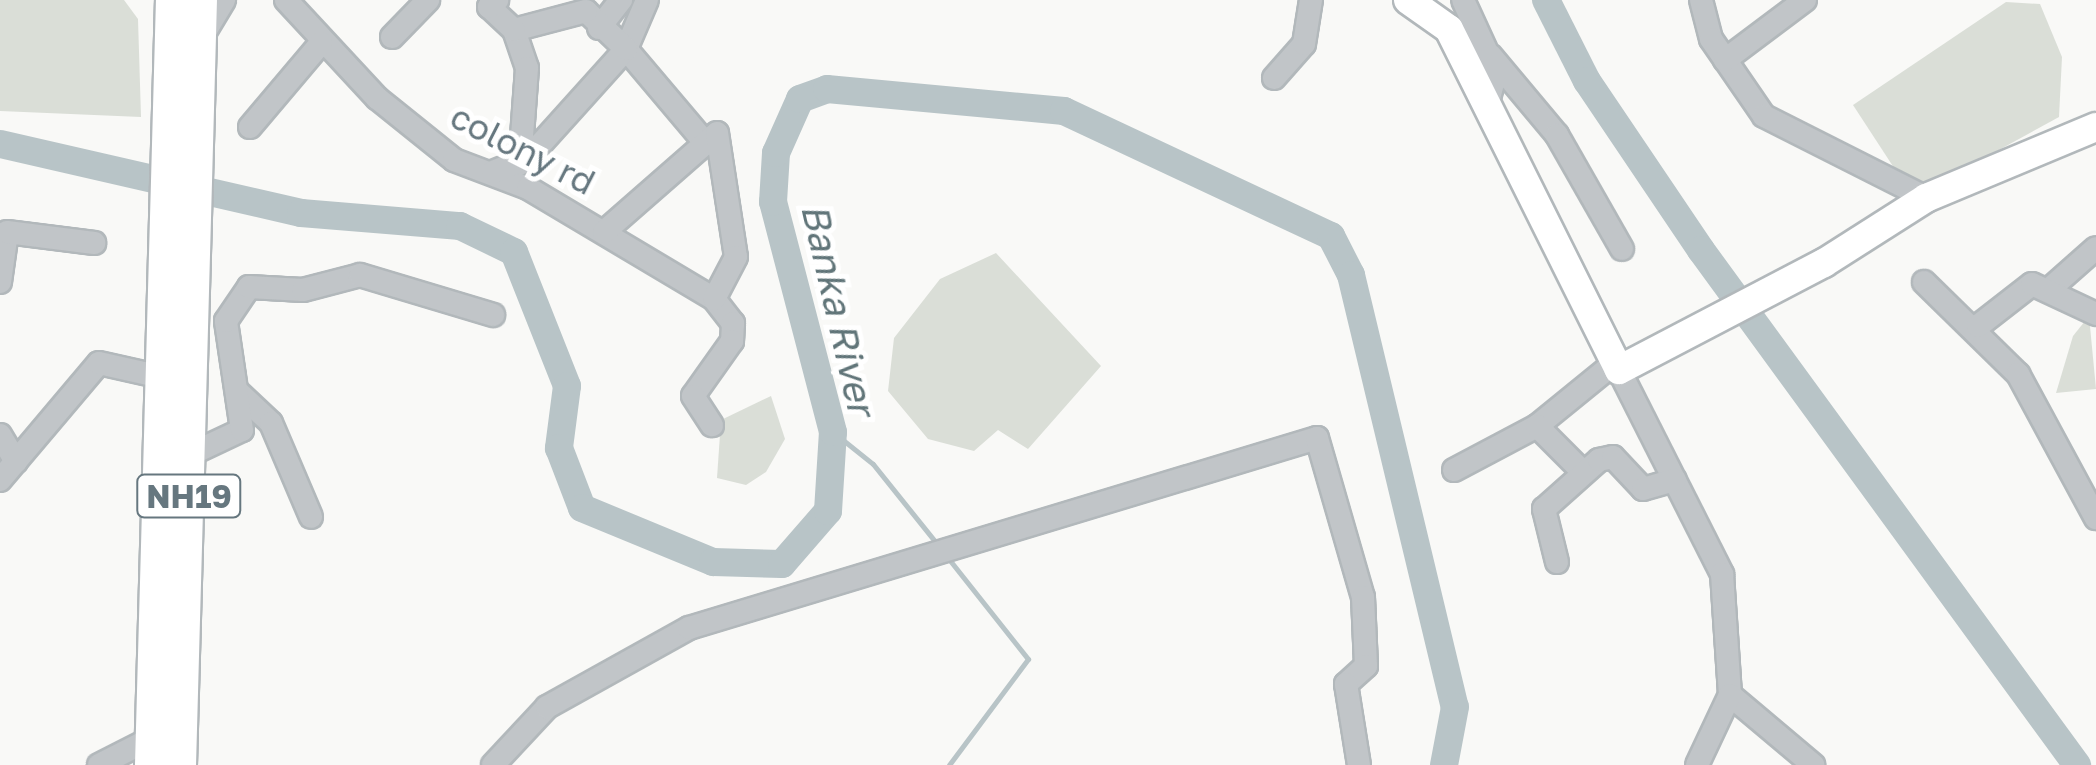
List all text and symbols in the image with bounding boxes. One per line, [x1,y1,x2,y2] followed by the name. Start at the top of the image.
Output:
[444,95,602,203] street label: colony rd
[793,199,885,419] water label: Banka River
[134,469,244,523] road number: NH19

